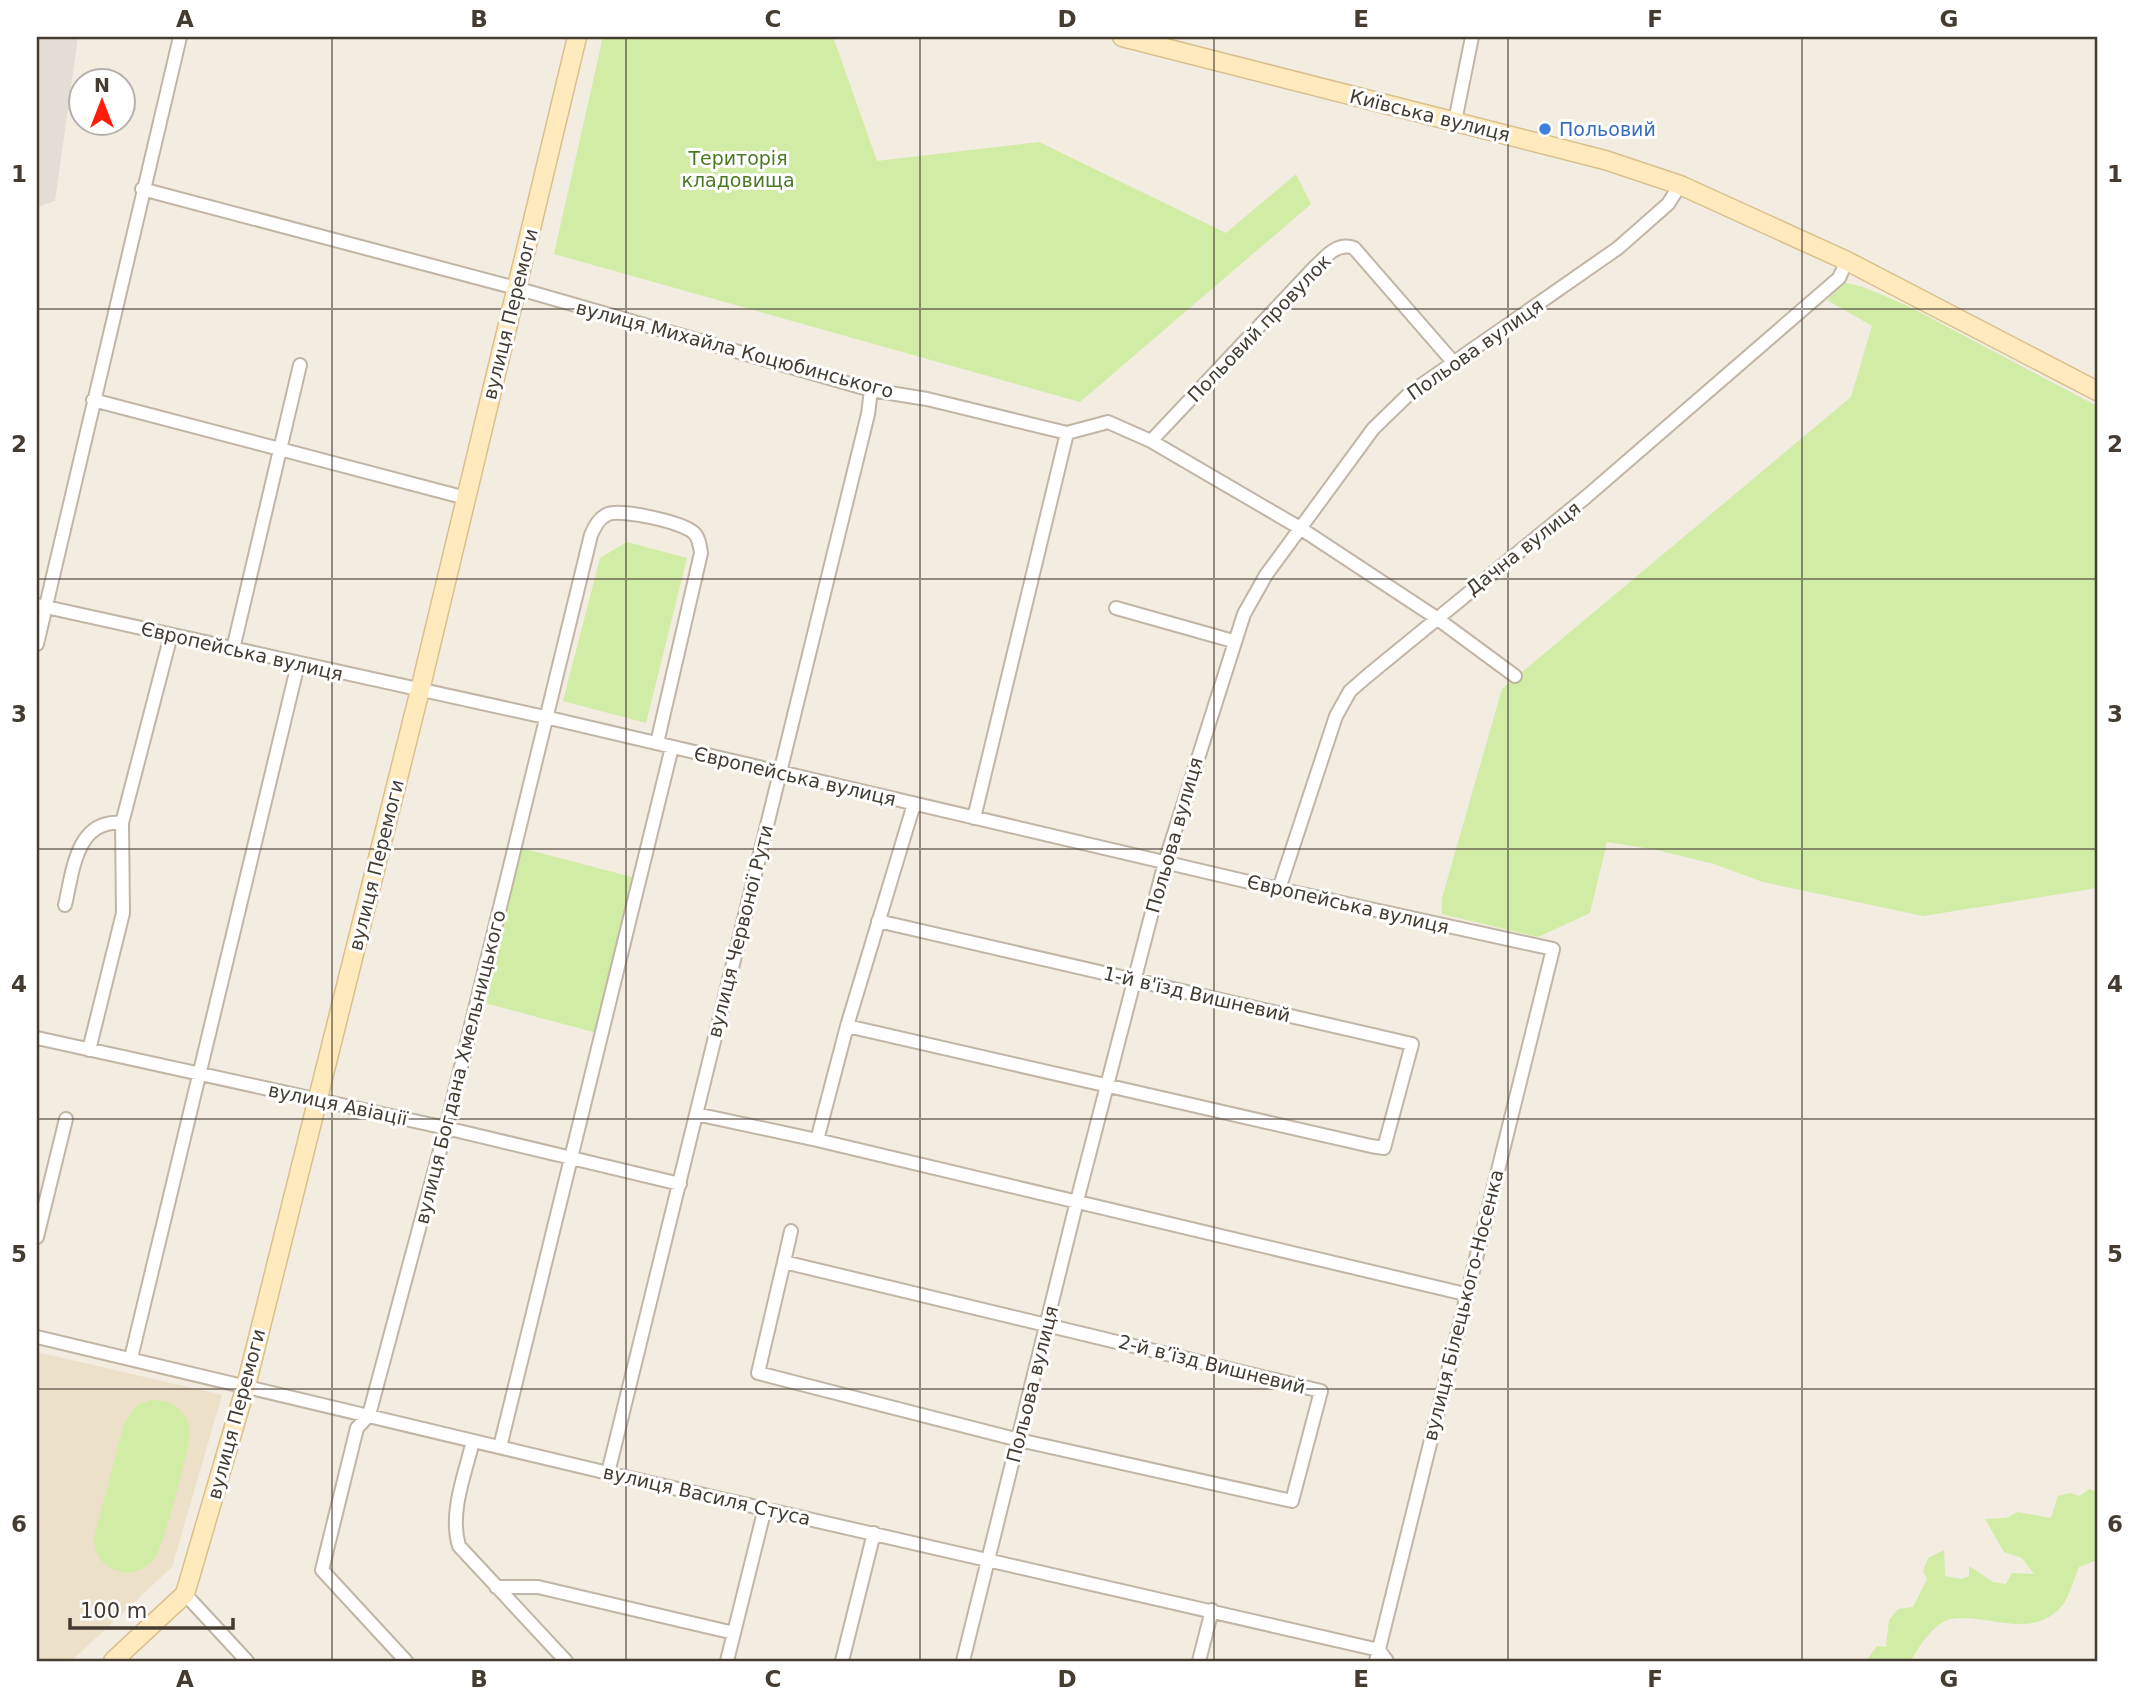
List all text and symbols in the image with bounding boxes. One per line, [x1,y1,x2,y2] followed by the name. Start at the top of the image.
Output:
[176,6,194,32] text: A
[470,6,488,32] text: B
[765,6,781,32] text: C
[1057,6,1077,32] text: D
[1353,6,1369,32] text: E
[1647,6,1663,32] text: F
[1940,6,1958,32] text: G
[66,66,136,136] north arrow
[94,74,110,96] text: N
[1348,84,1512,146] street label: Київська вулиця
[1559,118,1656,140] place label: Польовий
[1537,121,1553,137] marker: Польовий
[681,147,795,191] park label: Територія кладовища
[11,161,27,187] text: 1
[2107,161,2123,187] text: 1
[478,226,542,402] street label: вулиця Перемоги
[1183,250,1335,406] street label: Польовий провулок
[1403,294,1547,404] street label: Польова вулиця
[574,296,896,402] street label: вулиця Михайла Коцюбинського
[11,431,27,457] text: 2
[2107,431,2123,457] text: 2
[1461,497,1585,599] street label: Дачна вулиця
[139,617,345,685] street label: Європейська вулиця
[11,701,27,727] text: 3
[2107,701,2123,727] text: 3
[692,742,898,810] street label: Європейська вулиця
[1141,755,1207,915] street label: Польова вулиця
[344,777,408,953] street label: вулиця Перемоги
[703,822,777,1040] street label: вулиця Червоної Рути
[1245,870,1451,938] street label: Європейська вулиця
[410,908,510,1226] street label: вулиця Богдана Хмельницького
[1101,962,1293,1026] street label: 1-й в'їзд Вишневий
[11,971,27,997] text: 4
[2107,971,2123,997] text: 4
[266,1078,410,1130] street label: вулиця Авіації
[1419,1167,1507,1443] street label: вулиця Білецького-Носенка
[11,1241,27,1267] text: 5
[2107,1241,2123,1267] text: 5
[1002,1303,1062,1465] street label: Польова вулиця
[203,1326,269,1502] street label: вулиця Перемоги
[1116,1330,1308,1398] street label: 2-й вʼїзд Вишневий
[601,1460,813,1530] street label: вулиця Василя Стуса
[11,1511,27,1537] text: 6
[2107,1511,2123,1537] text: 6
[70,1586,233,1630] scale bar
[80,1599,147,1623] text: 100 m
[176,1666,194,1692] text: A
[470,1666,488,1692] text: B
[765,1666,781,1692] text: C
[1057,1666,1077,1692] text: D
[1353,1666,1369,1692] text: E
[1647,1666,1663,1692] text: F
[1940,1666,1958,1692] text: G

